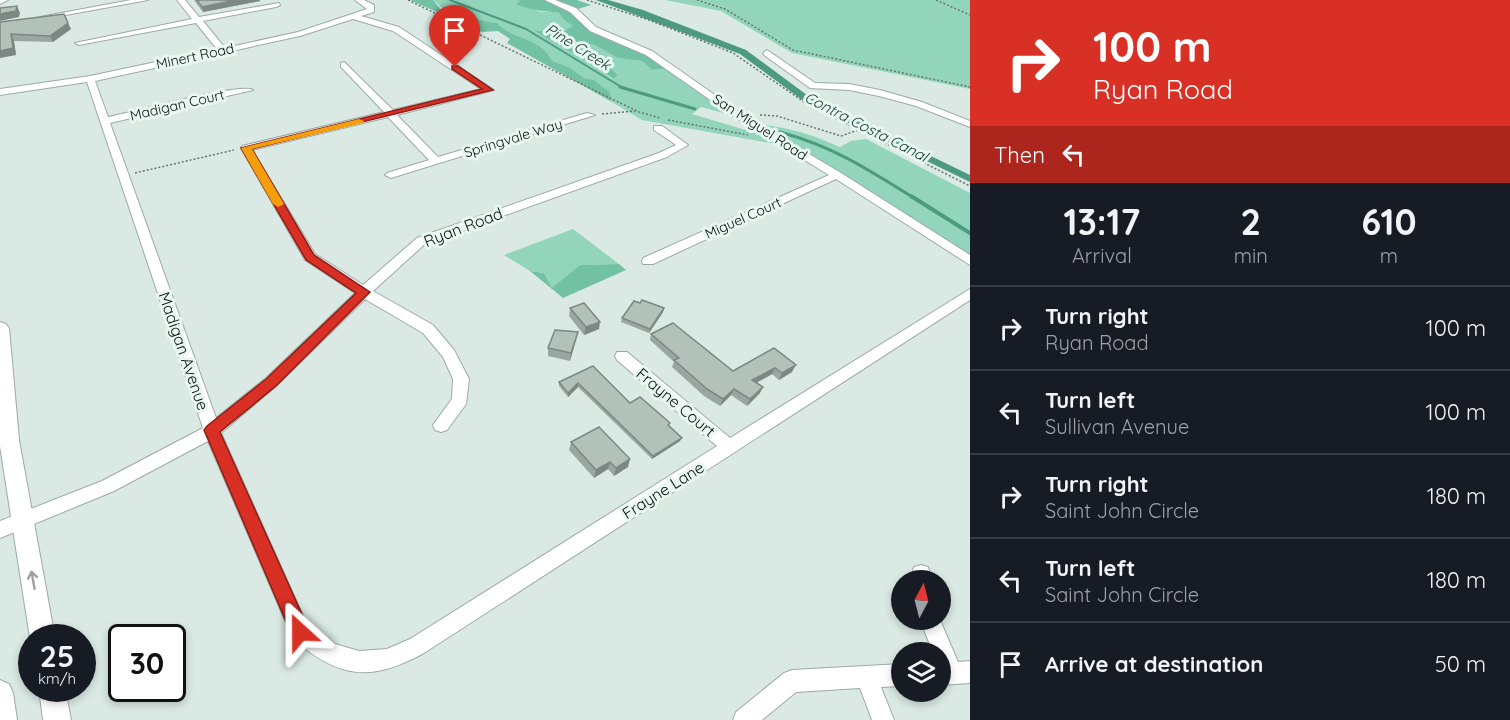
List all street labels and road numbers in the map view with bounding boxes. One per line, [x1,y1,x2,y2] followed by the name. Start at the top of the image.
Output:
[154,39,236,73] street label: Minert Road
[128,85,226,125] street label: Madigan Court
[709,90,811,164] street label: San Miguel Road
[462,114,564,162] street label: Springvale Way
[702,193,784,243] street label: Miguel Court
[421,203,505,251] street label: Ryan Road
[154,289,214,413] street label: Madigan Avenue
[632,363,720,441] street label: Frayne Court
[618,457,708,523] street label: Frayne Lane

